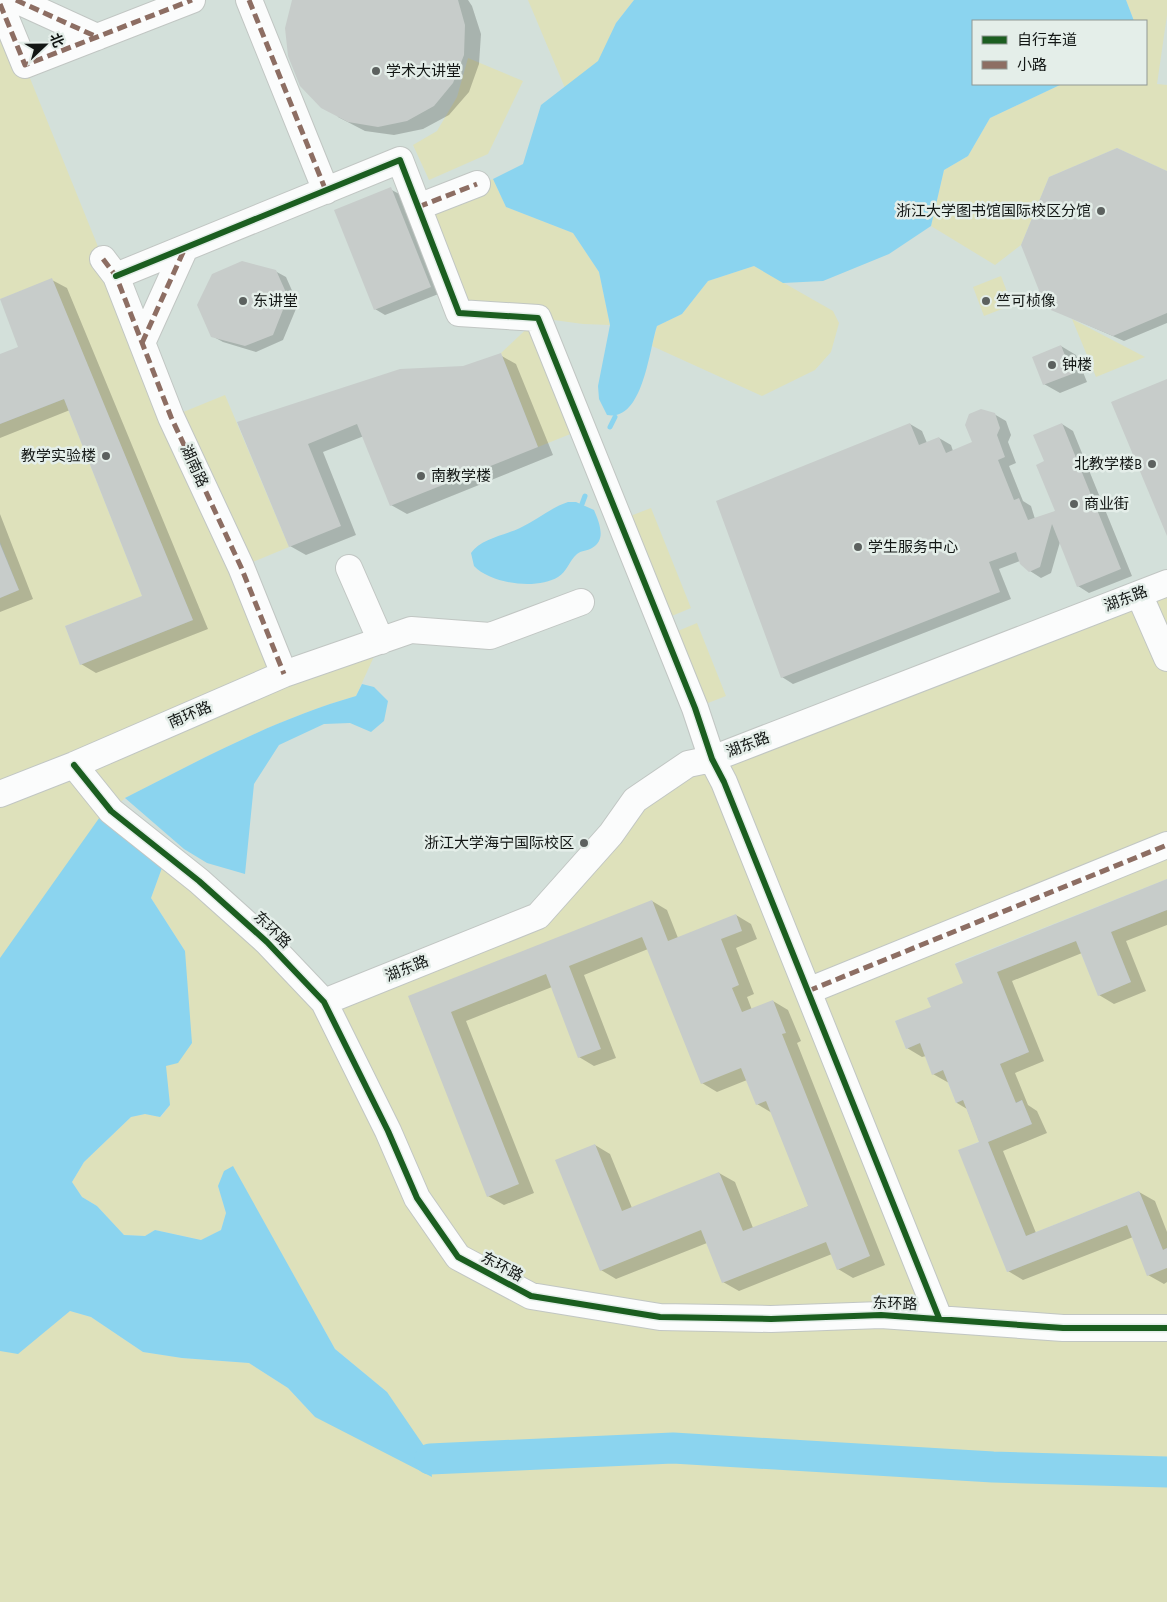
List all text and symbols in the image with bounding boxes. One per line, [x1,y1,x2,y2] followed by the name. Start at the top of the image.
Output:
[20,20,70,70] north arrow
[972,20,1147,85] legend
[47,31,66,50] text: 北
[1017,32,1077,48] text: 自行车道
[1017,57,1047,73] text: 小路
[386,63,461,79] place label: 学术大讲堂
[370,65,382,77] marker: 学术大讲堂
[896,202,1091,219] place label: 浙江大学图书馆国际校区分馆
[1095,205,1107,217] marker: 浙江大学图书馆国际校区分馆
[996,292,1056,309] place label: 竺可桢像
[253,293,298,309] place label: 东讲堂
[237,295,249,307] marker: 东讲堂
[980,295,992,307] marker: 竺可桢像
[1062,357,1092,373] place label: 钟楼
[1046,359,1058,371] marker: 钟楼
[178,442,211,490] street label: 湖南路
[21,448,96,464] place label: 教学实验楼
[100,450,112,462] marker: 教学实验楼
[1074,455,1142,472] place label: 北教学楼B
[1146,458,1158,470] marker: 北教学楼B
[431,468,491,484] place label: 南教学楼
[415,470,427,482] marker: 南教学楼
[1084,496,1129,512] place label: 商业街
[1068,498,1080,510] marker: 商业街
[868,539,958,555] place label: 学生服务中心
[852,541,864,553] marker: 学生服务中心
[1102,583,1150,614] street label: 湖东路
[166,698,214,731] street label: 南环路
[724,729,772,760] street label: 湖东路
[424,834,574,851] place label: 浙江大学海宁国际校区
[578,837,590,849] marker: 浙江大学海宁国际校区
[251,908,294,951] street label: 东环路
[383,953,431,984] street label: 湖东路
[479,1249,526,1284] street label: 东环路
[872,1295,918,1312] street label: 东环路

